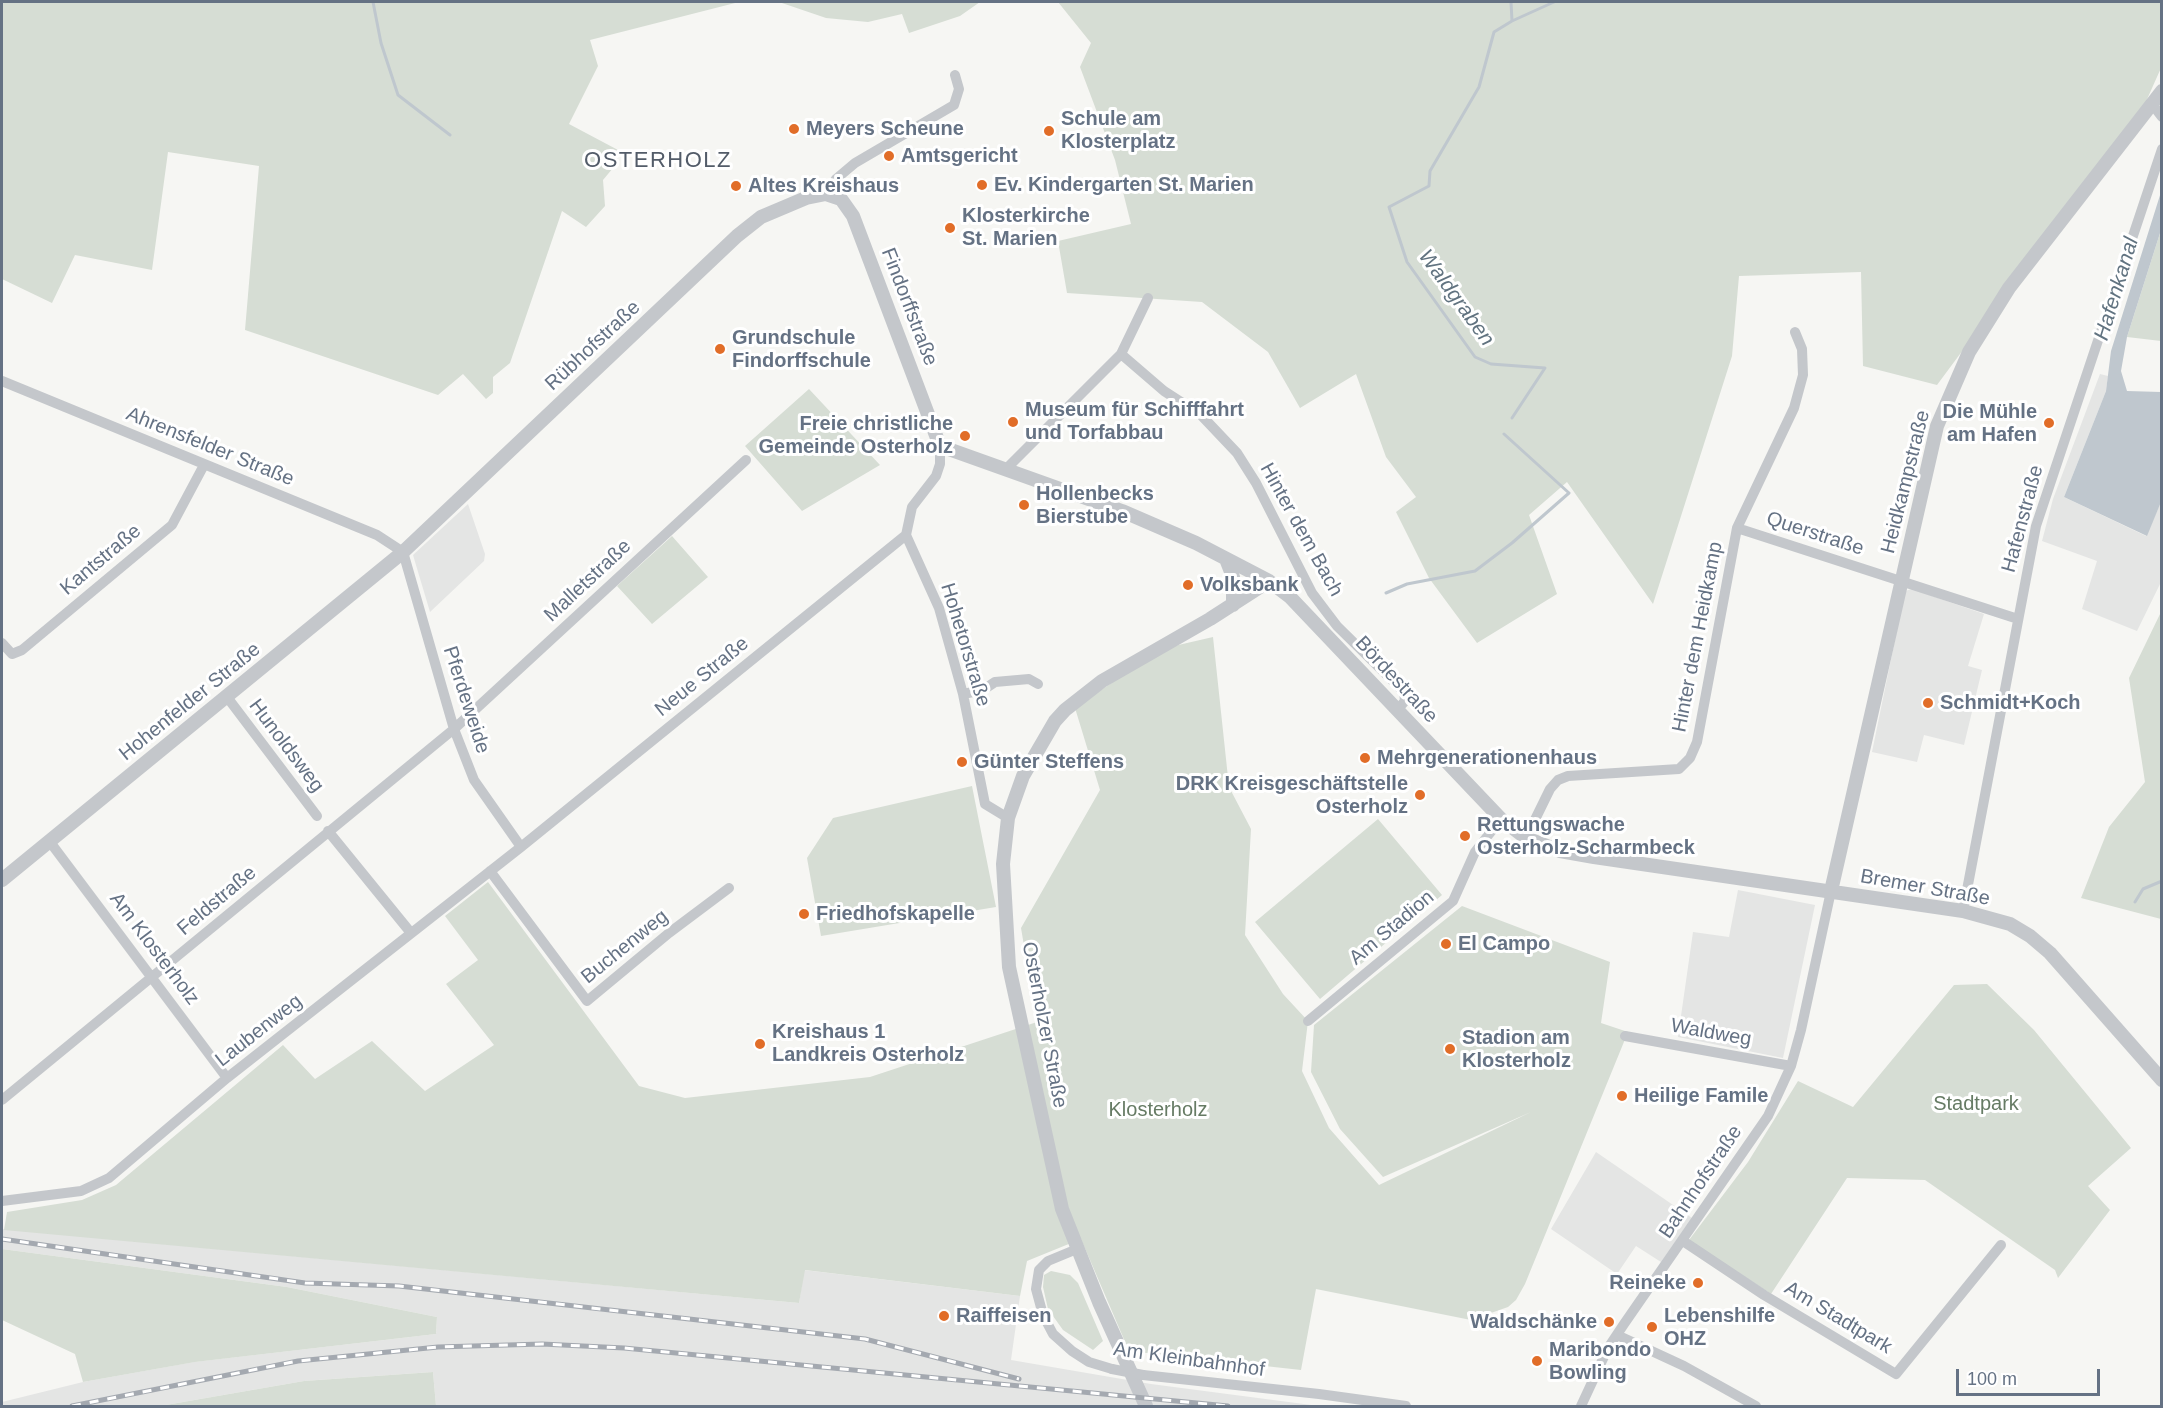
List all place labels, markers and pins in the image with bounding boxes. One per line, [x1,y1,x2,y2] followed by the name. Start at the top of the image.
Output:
[1061,107,1175,154] place label: Schule am Klosterplatz
[806,117,964,141] place label: Meyers Scheune
[787,122,801,136] marker: Meyers Scheune
[1042,124,1056,138] marker: Schule am Klosterplatz
[901,144,1018,168] place label: Amtsgericht
[882,149,896,163] marker: Amtsgericht
[994,173,1254,197] place label: Ev. Kindergarten St. Marien
[748,174,899,198] place label: Altes Kreishaus
[975,178,989,192] marker: Ev. Kindergarten St. Marien
[729,179,743,193] marker: Altes Kreishaus
[962,204,1090,251] place label: Klosterkirche St. Marien
[943,221,957,235] marker: Klosterkirche St. Marien
[732,326,871,373] place label: Grundschule Findorffschule
[713,342,727,356] marker: Grundschule Findorffschule
[1025,398,1244,445] place label: Museum für Schifffahrt und Torfabbau
[1943,400,2037,447] place label: Die Mühle am Hafen
[759,412,953,459] place label: Freie christliche Gemeinde Osterholz
[1006,415,1020,429] marker: Museum für Schifffahrt und Torfabbau
[2042,416,2056,430] marker: Die Mühle am Hafen
[958,429,972,443] marker: Freie christliche Gemeinde Osterholz
[1036,482,1154,529] place label: Hollenbecks Bierstube
[1017,498,1031,512] marker: Hollenbecks Bierstube
[1200,573,1299,597] place label: Volksbank
[1181,578,1195,592] marker: Volksbank
[1940,691,2081,715] place label: Schmidt+Koch
[1921,696,1935,710] marker: Schmidt+Koch
[1377,746,1597,770] place label: Mehrgenerationenhaus
[974,750,1124,774] place label: Günter Steffens
[1358,751,1372,765] marker: Mehrgenerationenhaus
[955,755,969,769] marker: Günter Steffens
[1176,772,1408,819] place label: DRK Kreisgeschäftstelle Osterholz
[1413,788,1427,802] marker: DRK Kreisgeschäftstelle Osterholz
[1477,813,1695,860] place label: Rettungswache Osterholz-Scharmbeck
[1458,829,1472,843] marker: Rettungswache Osterholz-Scharmbeck
[816,902,975,926] place label: Friedhofskapelle
[797,907,811,921] marker: Friedhofskapelle
[1458,932,1550,956] place label: El Campo
[1439,937,1453,951] marker: El Campo
[772,1020,964,1067] place label: Kreishaus 1 Landkreis Osterholz
[1462,1026,1571,1073] place label: Stadion am Klosterholz
[753,1037,767,1051] marker: Kreishaus 1 Landkreis Osterholz
[1443,1042,1457,1056] marker: Stadion am Klosterholz
[1634,1084,1768,1108] place label: Heilige Famile
[1615,1089,1629,1103] marker: Heilige Famile
[1609,1271,1686,1295] place label: Reineke
[1691,1276,1705,1290] marker: Reineke
[956,1304,1052,1328] place label: Raiffeisen
[1664,1304,1775,1351] place label: Lebenshilfe OHZ
[937,1309,951,1323] marker: Raiffeisen
[1470,1310,1597,1334] place label: Waldschänke
[1602,1315,1616,1329] marker: Waldschänke
[1645,1320,1659,1334] marker: Lebenshilfe OHZ
[1549,1338,1651,1385] place label: Maribondo Bowling
[1530,1354,1544,1368] marker: Maribondo Bowling

